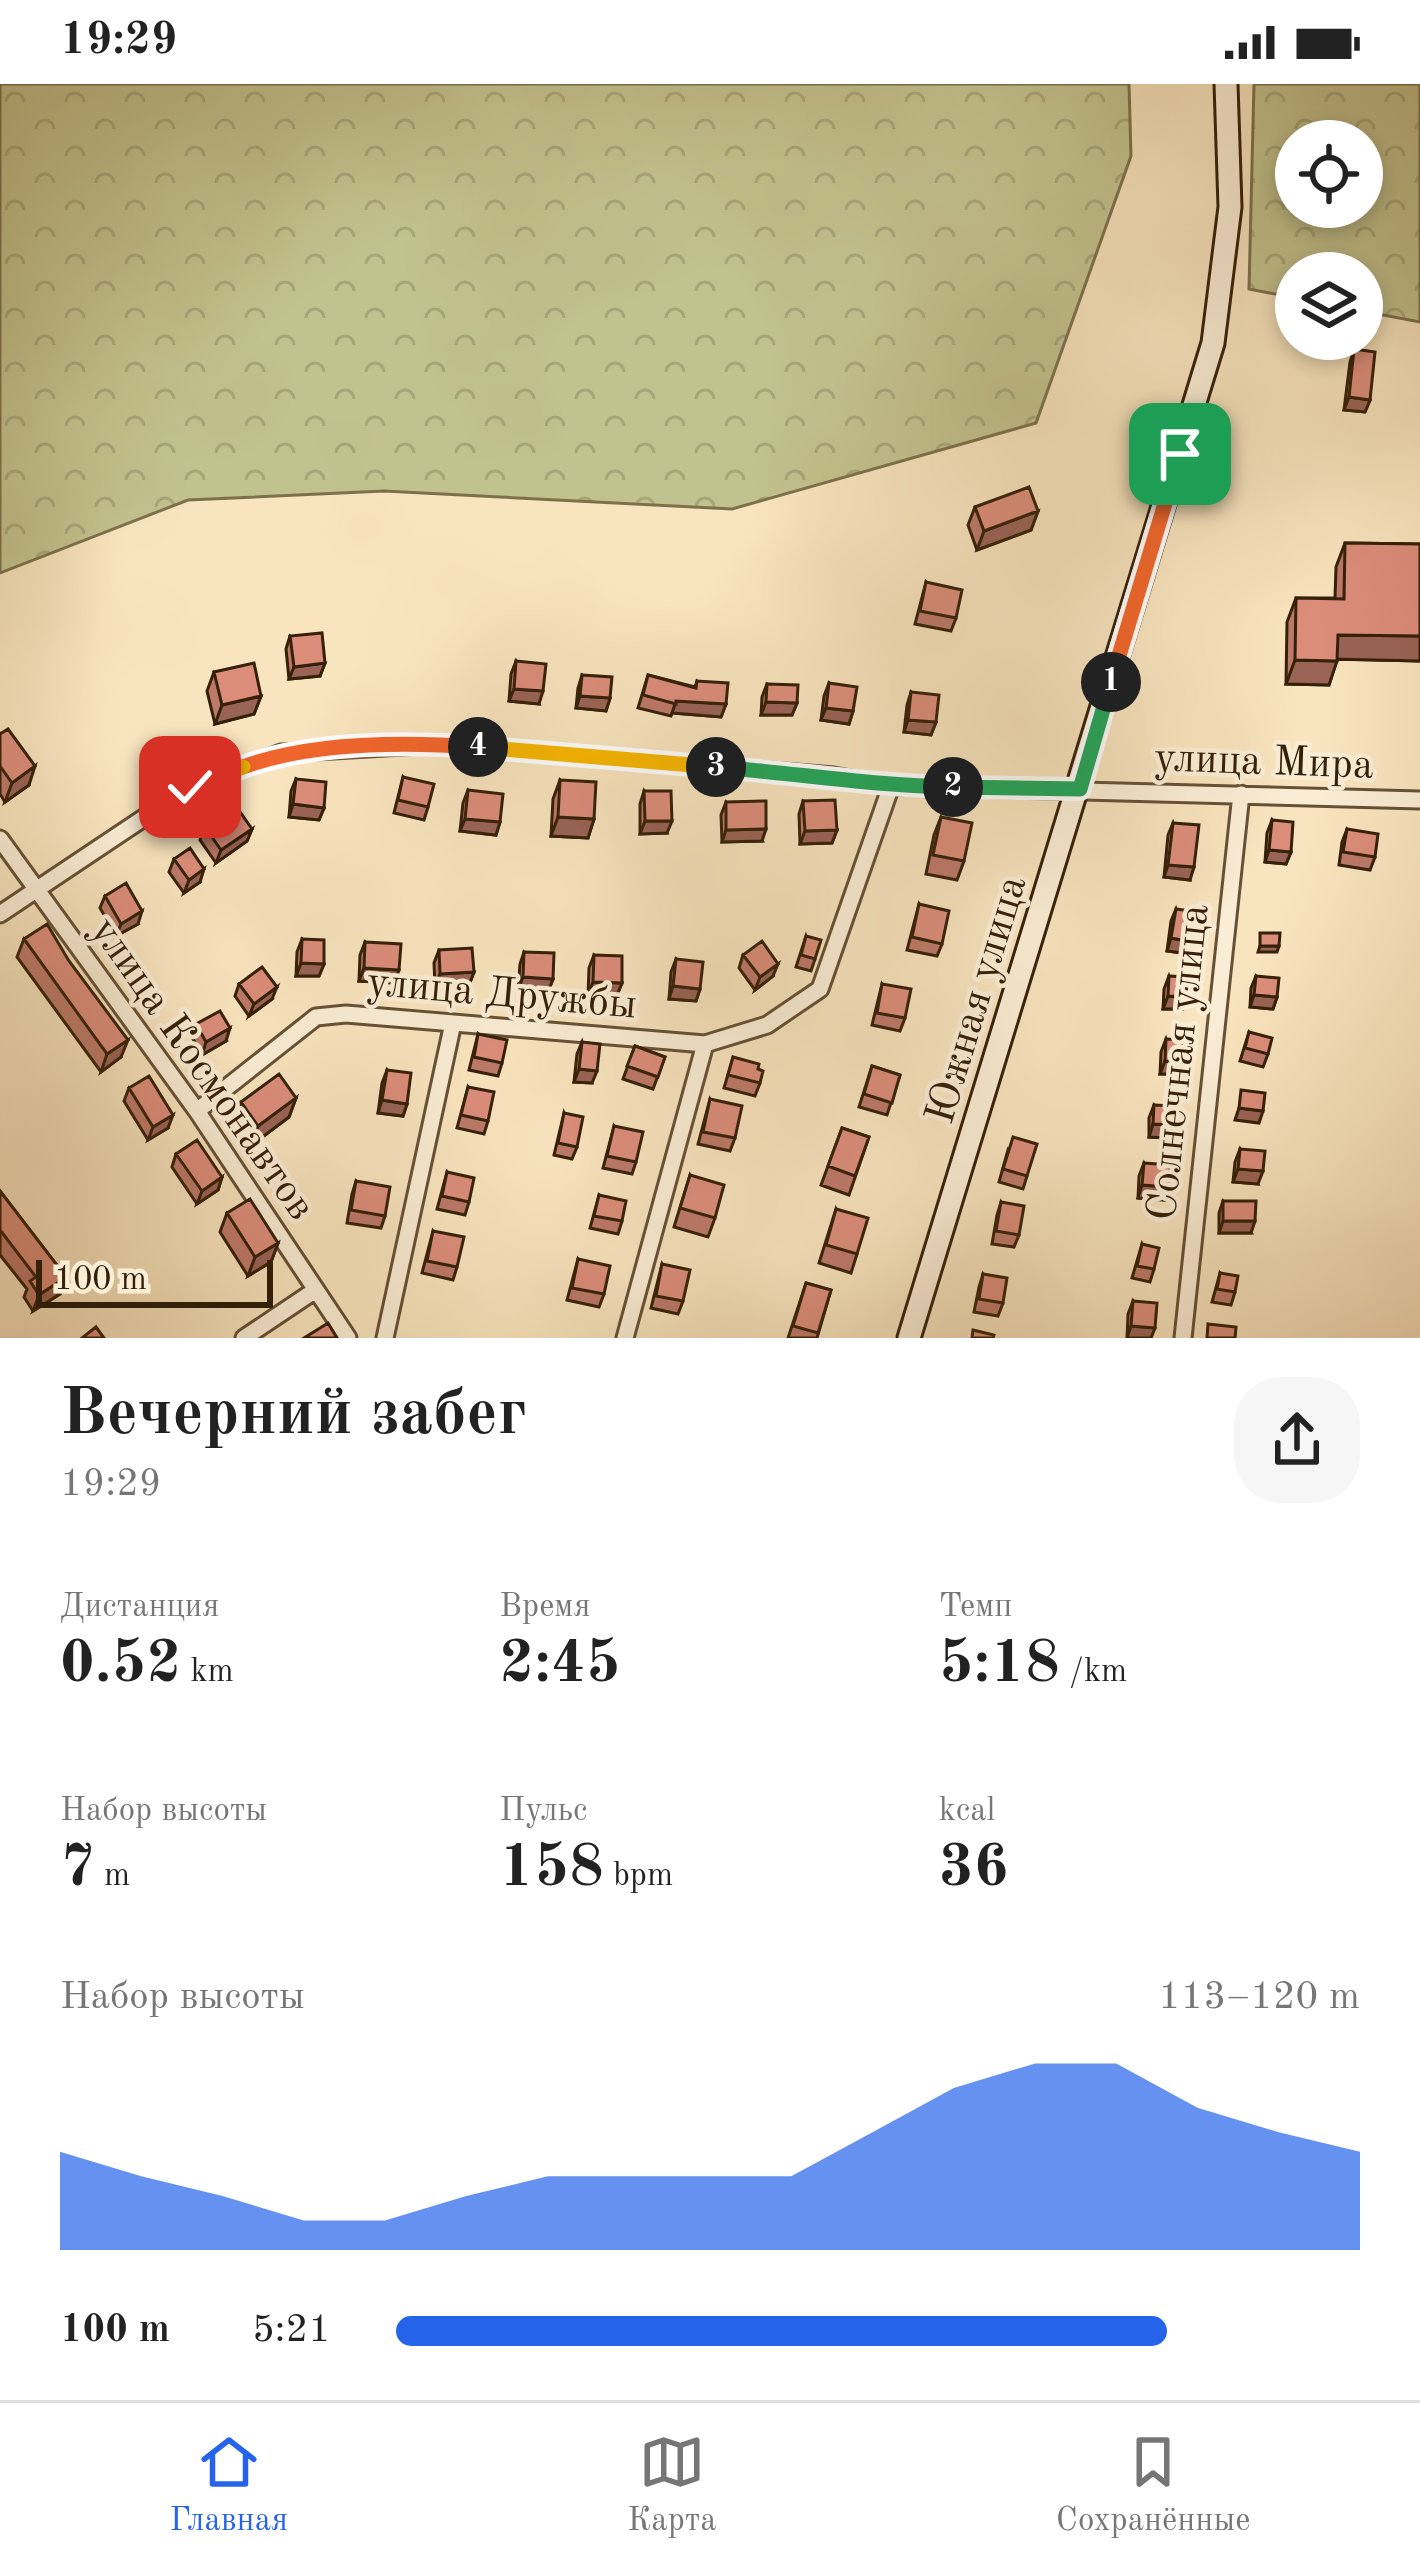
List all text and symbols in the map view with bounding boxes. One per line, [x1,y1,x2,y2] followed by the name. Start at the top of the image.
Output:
[60,19,177,64] text: 19:29
[1275,120,1383,360] map controls
[1275,120,1383,228] button: locate
[1275,252,1383,360] button: layers
[1129,403,1231,505] pin
[1147,421,1213,487] icon: arrive
[1081,652,1141,712] pin: 1
[1101,665,1121,698] text: 1
[448,717,508,777] pin: 4
[468,730,488,763] text: 4
[139,736,241,838] pin
[686,737,746,797] pin: 3
[1153,738,1374,788] street label: улица Мира
[706,750,726,783] text: 3
[157,754,223,820] icon: check
[923,757,983,817] pin: 2
[943,770,963,803] text: 2
[920,871,1035,1129] street label: Южная улица
[1142,902,1217,1223] street label: Солнечная улица
[82,910,322,1228] street label: улица Космонавтов
[365,962,638,1028] street label: улица Дружбы
[36,1254,273,1307] scale bar
[54,1264,147,1297] text: 100 m
[1234,1377,1360,1503] button: share
[60,1383,527,1449] text: Вечерний забег
[60,1465,161,1504] text: 19:29
[60,1591,220,1624] text: Дистанция
[499,1591,591,1624] text: Время
[939,1591,1012,1624] text: Темп
[60,1635,181,1695] text: 0.52
[499,1635,621,1695] text: 2:45
[939,1635,1060,1695] text: 5:18
[181,1656,234,1689] text: km
[1060,1656,1127,1689] text: /km
[60,1795,267,1828] text: Набор высоты
[499,1795,587,1828] text: Пульс
[939,1795,995,1828] text: kcal
[60,1839,95,1899] text: 7
[499,1839,604,1899] text: 158
[939,1839,1008,1899] text: 36
[95,1860,130,1893] text: m
[604,1860,673,1893] text: bpm
[60,1978,305,2017] text: Набор высоты
[1158,1978,1360,2017] text: 113–120 m
[60,2311,170,2350] text: 100 m
[252,2311,331,2350] text: 5:21
[170,2429,288,2542] tab: Главная
[627,2429,717,2542] tab: Карта
[1056,2429,1250,2542] tab: Сохранённые

